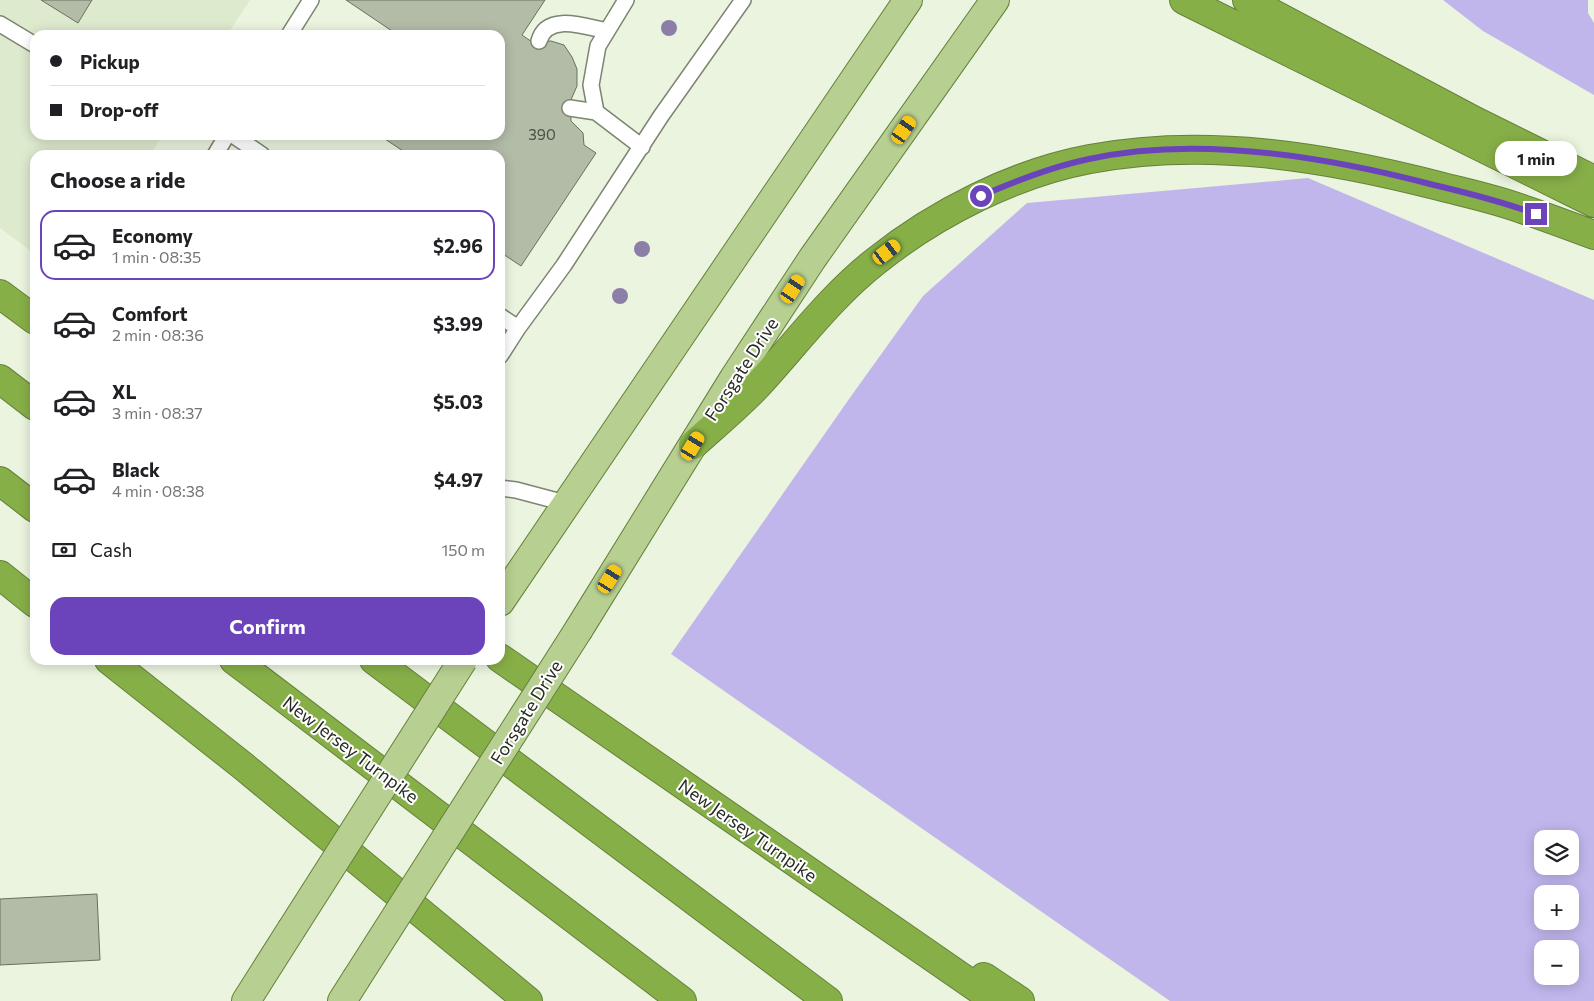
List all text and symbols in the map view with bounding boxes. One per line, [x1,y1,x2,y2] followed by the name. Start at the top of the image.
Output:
[80,50,140,73] text: Pickup
[80,98,159,121] text: Drop-off
[889,113,918,147] car
[528,125,556,143] house number: 390
[1495,142,1577,176] callout: 1 min
[1517,149,1555,168] text: 1 min
[50,166,185,193] text: Choose a ride
[970,185,992,207] route start
[1525,203,1547,225] route end
[52,223,97,268] icon: car
[112,224,193,247] text: Economy
[433,234,483,257] text: $2.96
[870,237,903,267] car
[112,247,201,266] text: 1 min · 08:35
[778,272,807,306] car
[52,301,97,346] icon: car
[112,302,188,325] text: Comfort
[433,312,483,335] text: $3.99
[700,313,782,425] street label: Forsgate Drive
[112,325,204,344] text: 2 min · 08:36
[52,379,97,424] icon: car
[112,380,137,403] text: XL
[433,390,483,413] text: $5.03
[112,403,203,422] text: 3 min · 08:37
[678,429,707,463] car
[52,457,97,502] icon: car
[112,458,160,481] text: Black
[434,468,483,491] text: $4.97
[112,481,205,500] text: 4 min · 08:38
[50,536,78,564] icon: cash
[90,538,132,561] text: Cash
[442,540,485,559] text: 150 m
[595,562,624,596] car
[50,597,485,655] button: Confirm
[485,656,567,768] street label: Forsgate Drive
[279,691,423,807] street label: New Jersey Turnpike
[674,774,822,886] street label: New Jersey Turnpike
[1534,830,1579,985] map controls
[1534,830,1579,875] button: layers
[1534,885,1579,930] button: +
[1534,940,1579,985] button: −

